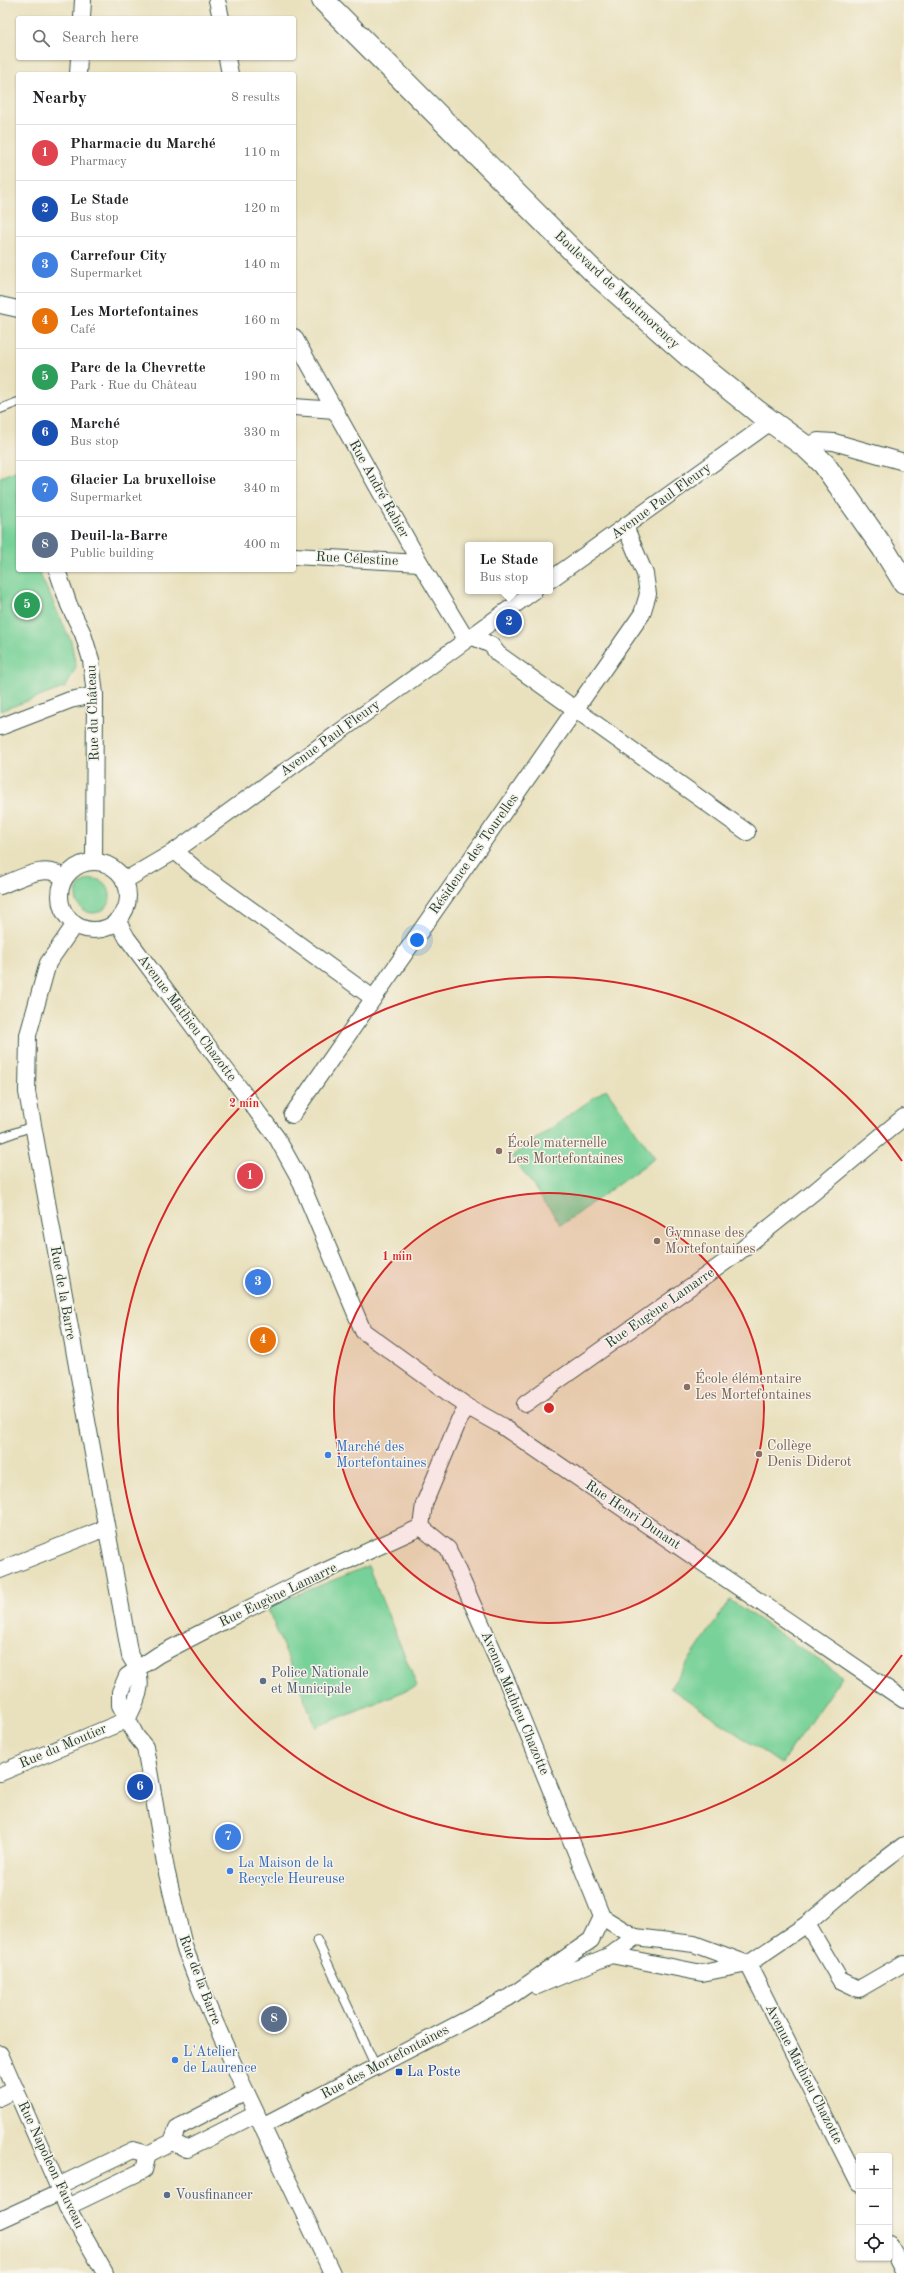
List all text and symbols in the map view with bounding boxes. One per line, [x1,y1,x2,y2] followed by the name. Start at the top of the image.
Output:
[16,16,296,60] search box
[30,27,52,49] icon: search
[62,31,139,46] text: Search here
[32,90,87,107] text: Nearby
[231,91,280,104] text: 8 results
[70,137,216,152] text: Pharmacie du Marché
[41,146,49,159] text: 1
[243,146,280,159] text: 110 m
[70,155,127,168] text: Pharmacy
[70,193,129,208] text: Le Stade
[41,202,49,215] text: 2
[243,202,280,215] text: 120 m
[70,211,119,224] text: Bus stop
[552,229,683,352] street label: Boulevard de Montmorency
[70,249,167,264] text: Carrefour City
[41,258,49,271] text: 3
[243,258,280,271] text: 140 m
[70,267,142,280] text: Supermarket
[70,305,198,320] text: Les Mortefontaines
[41,314,49,327] text: 4
[243,314,280,327] text: 160 m
[70,323,95,336] text: Café
[70,361,206,376] text: Parc de la Chevrette
[41,370,49,383] text: 5
[243,370,280,383] text: 190 m
[70,379,197,392] text: Park · Rue du Château
[70,417,120,432] text: Marché
[41,426,49,439] text: 6
[243,426,280,439] text: 330 m
[70,435,119,448] text: Bus stop
[346,438,412,541] street label: Rue André Rabier
[608,460,714,542] street label: Avenue Paul Fleury
[70,473,216,488] text: Glacier La bruxelloise
[41,482,49,495] text: 7
[243,482,280,495] text: 340 m
[70,491,142,504] text: Supermarket
[70,529,168,544] text: Deuil-la-Barre
[41,538,49,551] text: 8
[243,538,280,551] text: 400 m
[465,542,553,594] popup
[70,547,154,560] text: Public building
[315,550,399,568] street label: Rue Célestine
[480,553,538,568] text: Le Stade
[480,571,528,584] text: Bus stop
[14,590,40,620] pin: 5
[496,607,522,637] pin: 2
[84,664,102,761] street label: Rue du Château
[277,697,383,779] street label: Avenue Paul Fleury
[427,791,521,917] street label: Résidence des Tourelles
[407,930,427,950] your location
[135,952,239,1084] street label: Avenue Mathieu Chazotte
[229,1098,259,1110] text: 2 min
[507,1133,623,1166] place label: École maternelle Les Mortefontaines
[494,1146,504,1156] marker: École maternelle Les Mortefontaines
[237,1161,263,1191] pin: 1
[665,1226,756,1256] place label: Gymnase des Mortefontaines
[652,1236,662,1246] marker: Gymnase des Mortefontaines
[48,1245,78,1341] street label: Rue de la Barre
[382,1251,412,1263] text: 1 min
[603,1265,717,1351] street label: Rue Eugène Lamarre
[245,1267,271,1297] pin: 3
[250,1325,276,1355] pin: 4
[695,1369,811,1402] place label: École élémentaire Les Mortefontaines
[682,1382,692,1392] marker: École élémentaire Les Mortefontaines
[542,1401,556,1415] centre of rings
[767,1439,852,1469] place label: Collège Denis Diderot
[336,1440,427,1470] place label: Marché des Mortefontaines
[754,1449,764,1459] marker: Collège Denis Diderot
[323,1450,333,1460] marker: Marché des Mortefontaines
[583,1478,683,1552] street label: Rue Henri Dunant
[217,1560,339,1630] street label: Rue Eugène Lamarre
[478,1629,552,1777] street label: Avenue Mathieu Chazotte
[271,1666,369,1696] place label: Police Nationale et Municipale
[258,1676,268,1686] marker: Police Nationale et Municipale
[17,1721,109,1771] street label: Rue du Moutier
[127,1772,153,1802] pin: 6
[215,1822,241,1852] pin: 7
[238,1856,345,1886] place label: La Maison de la Recycle Heureuse
[225,1866,235,1876] marker: La Maison de la Recycle Heureuse
[177,1933,223,2027] street label: Rue de la Barre
[763,2002,845,2146] street label: Avenue Mathieu Chazotte
[261,2004,287,2034] pin: 8
[319,2022,451,2102] street label: Rue des Mortefontaines
[183,2045,257,2075] place label: L'Atelier de Laurence
[170,2055,180,2065] marker: L'Atelier de Laurence
[407,2065,460,2079] place label: La Poste
[394,2067,404,2077] marker: La Poste
[15,2099,87,2231] street label: Rue Napoleon Fauveau
[856,2153,892,2261] map controls
[856,2153,892,2189] button: +
[175,2188,253,2202] place label: Vousfinancer
[856,2189,892,2225] button: −
[162,2190,172,2200] marker: Vousfinancer
[856,2225,892,2261] button: locate

